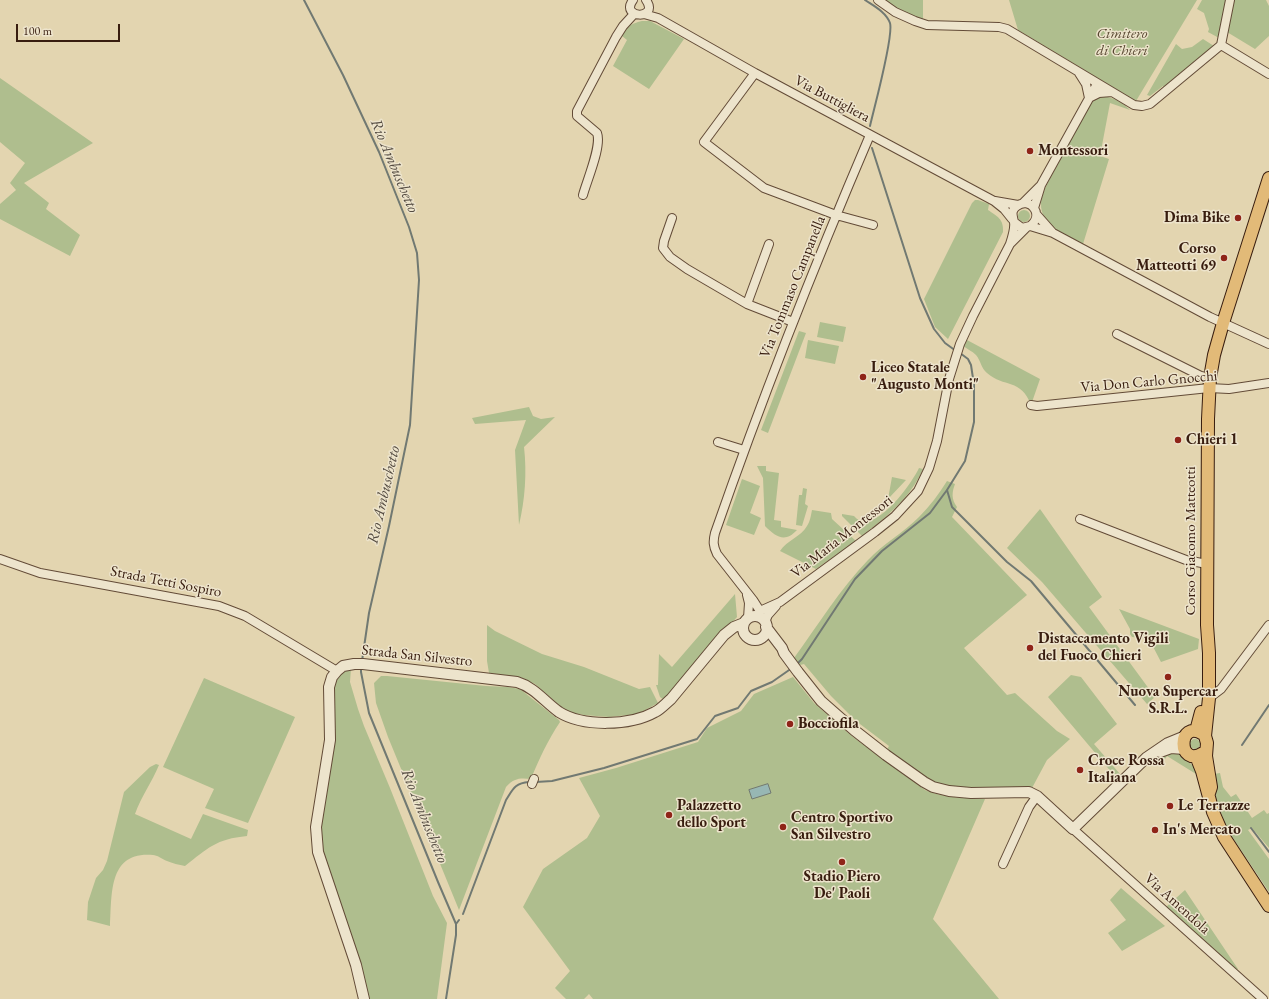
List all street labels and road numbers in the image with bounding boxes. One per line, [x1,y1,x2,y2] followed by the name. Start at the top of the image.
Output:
[791,72,873,126] street label: Via Buttigliera
[756,213,830,361] street label: Via Tommaso Campanella
[1080,367,1218,397] street label: Via Don Carlo Gnocchi
[1182,466,1200,616] street label: Corso Giacomo Matteotti
[788,492,896,582] street label: Via Maria Montessori
[109,562,223,602] street label: Strada Tetti Sospiro
[361,641,473,671] street label: Strada San Silvestro
[1140,870,1214,938] street label: Via Amendola

